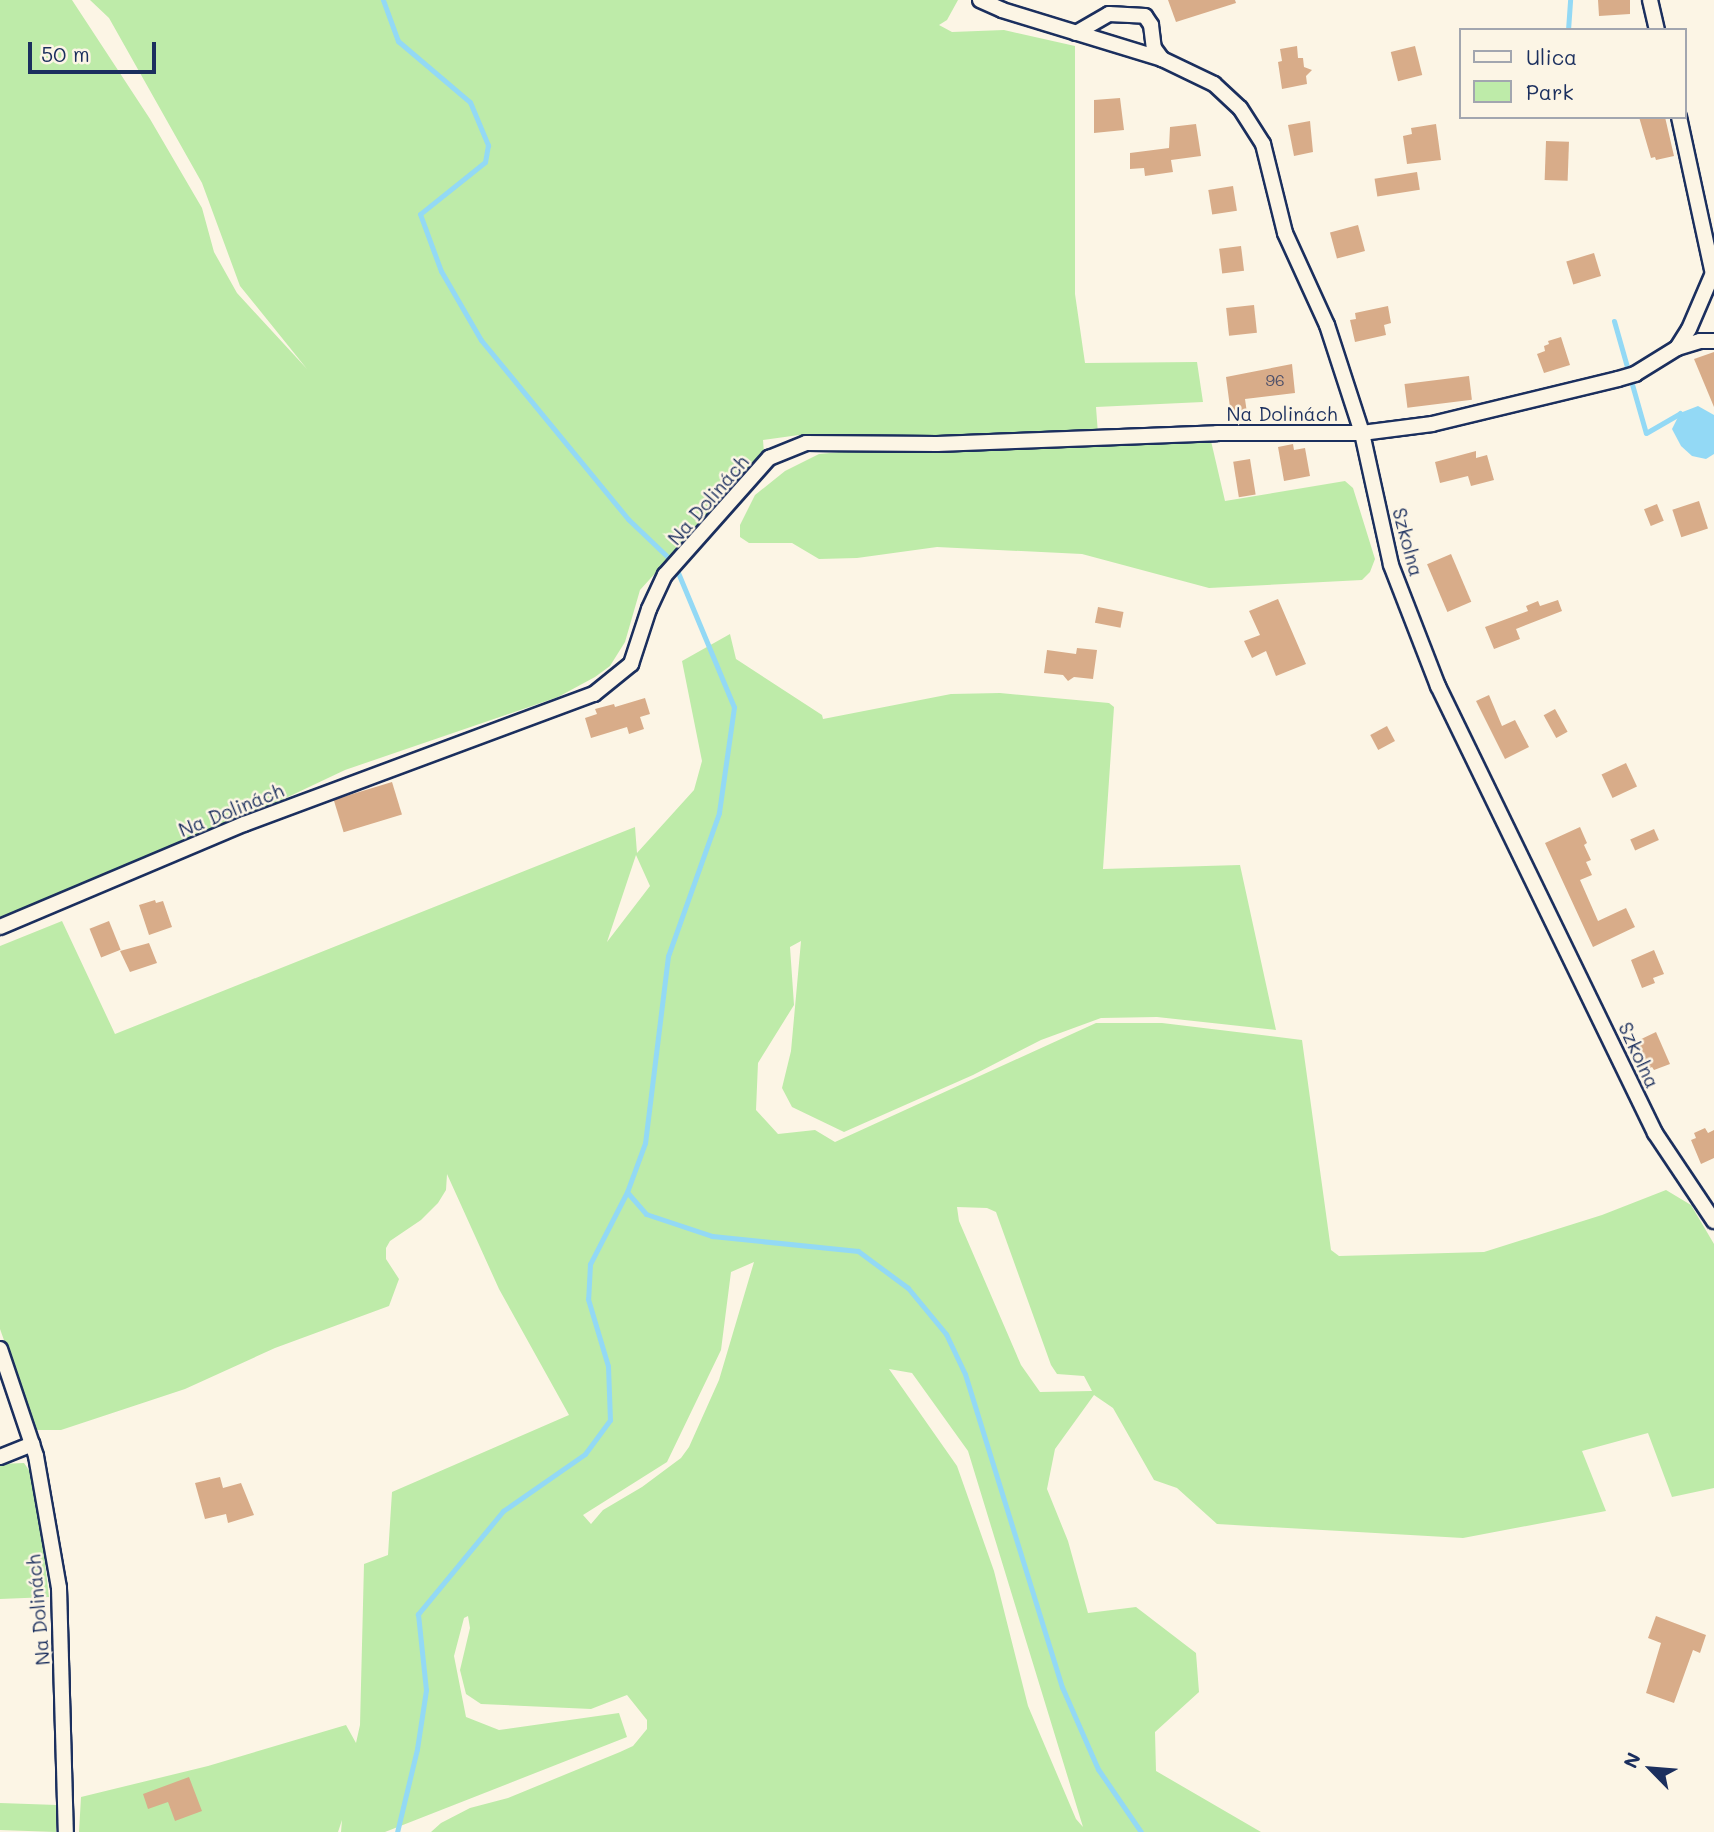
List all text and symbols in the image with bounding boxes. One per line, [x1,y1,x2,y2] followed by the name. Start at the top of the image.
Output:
[32,28,159,72] scale bar
[1458,28,1686,119] legend
[41,40,90,67] text: 50 m
[1526,43,1577,70] text: Ulica
[1526,78,1574,105] text: Park
[1265,370,1285,390] house number: 96
[1226,403,1338,425] street label: Na Dolinách
[663,451,753,549] street label: Na Dolinách
[1388,505,1428,579] street label: Szkolna
[175,779,287,841] street label: Na Dolinách
[1614,1019,1664,1091] street label: Szkolna
[22,1554,54,1666] street label: Na Dolinách
[1616,1734,1686,1804] north arrow
[1617,1748,1646,1772] text: N

